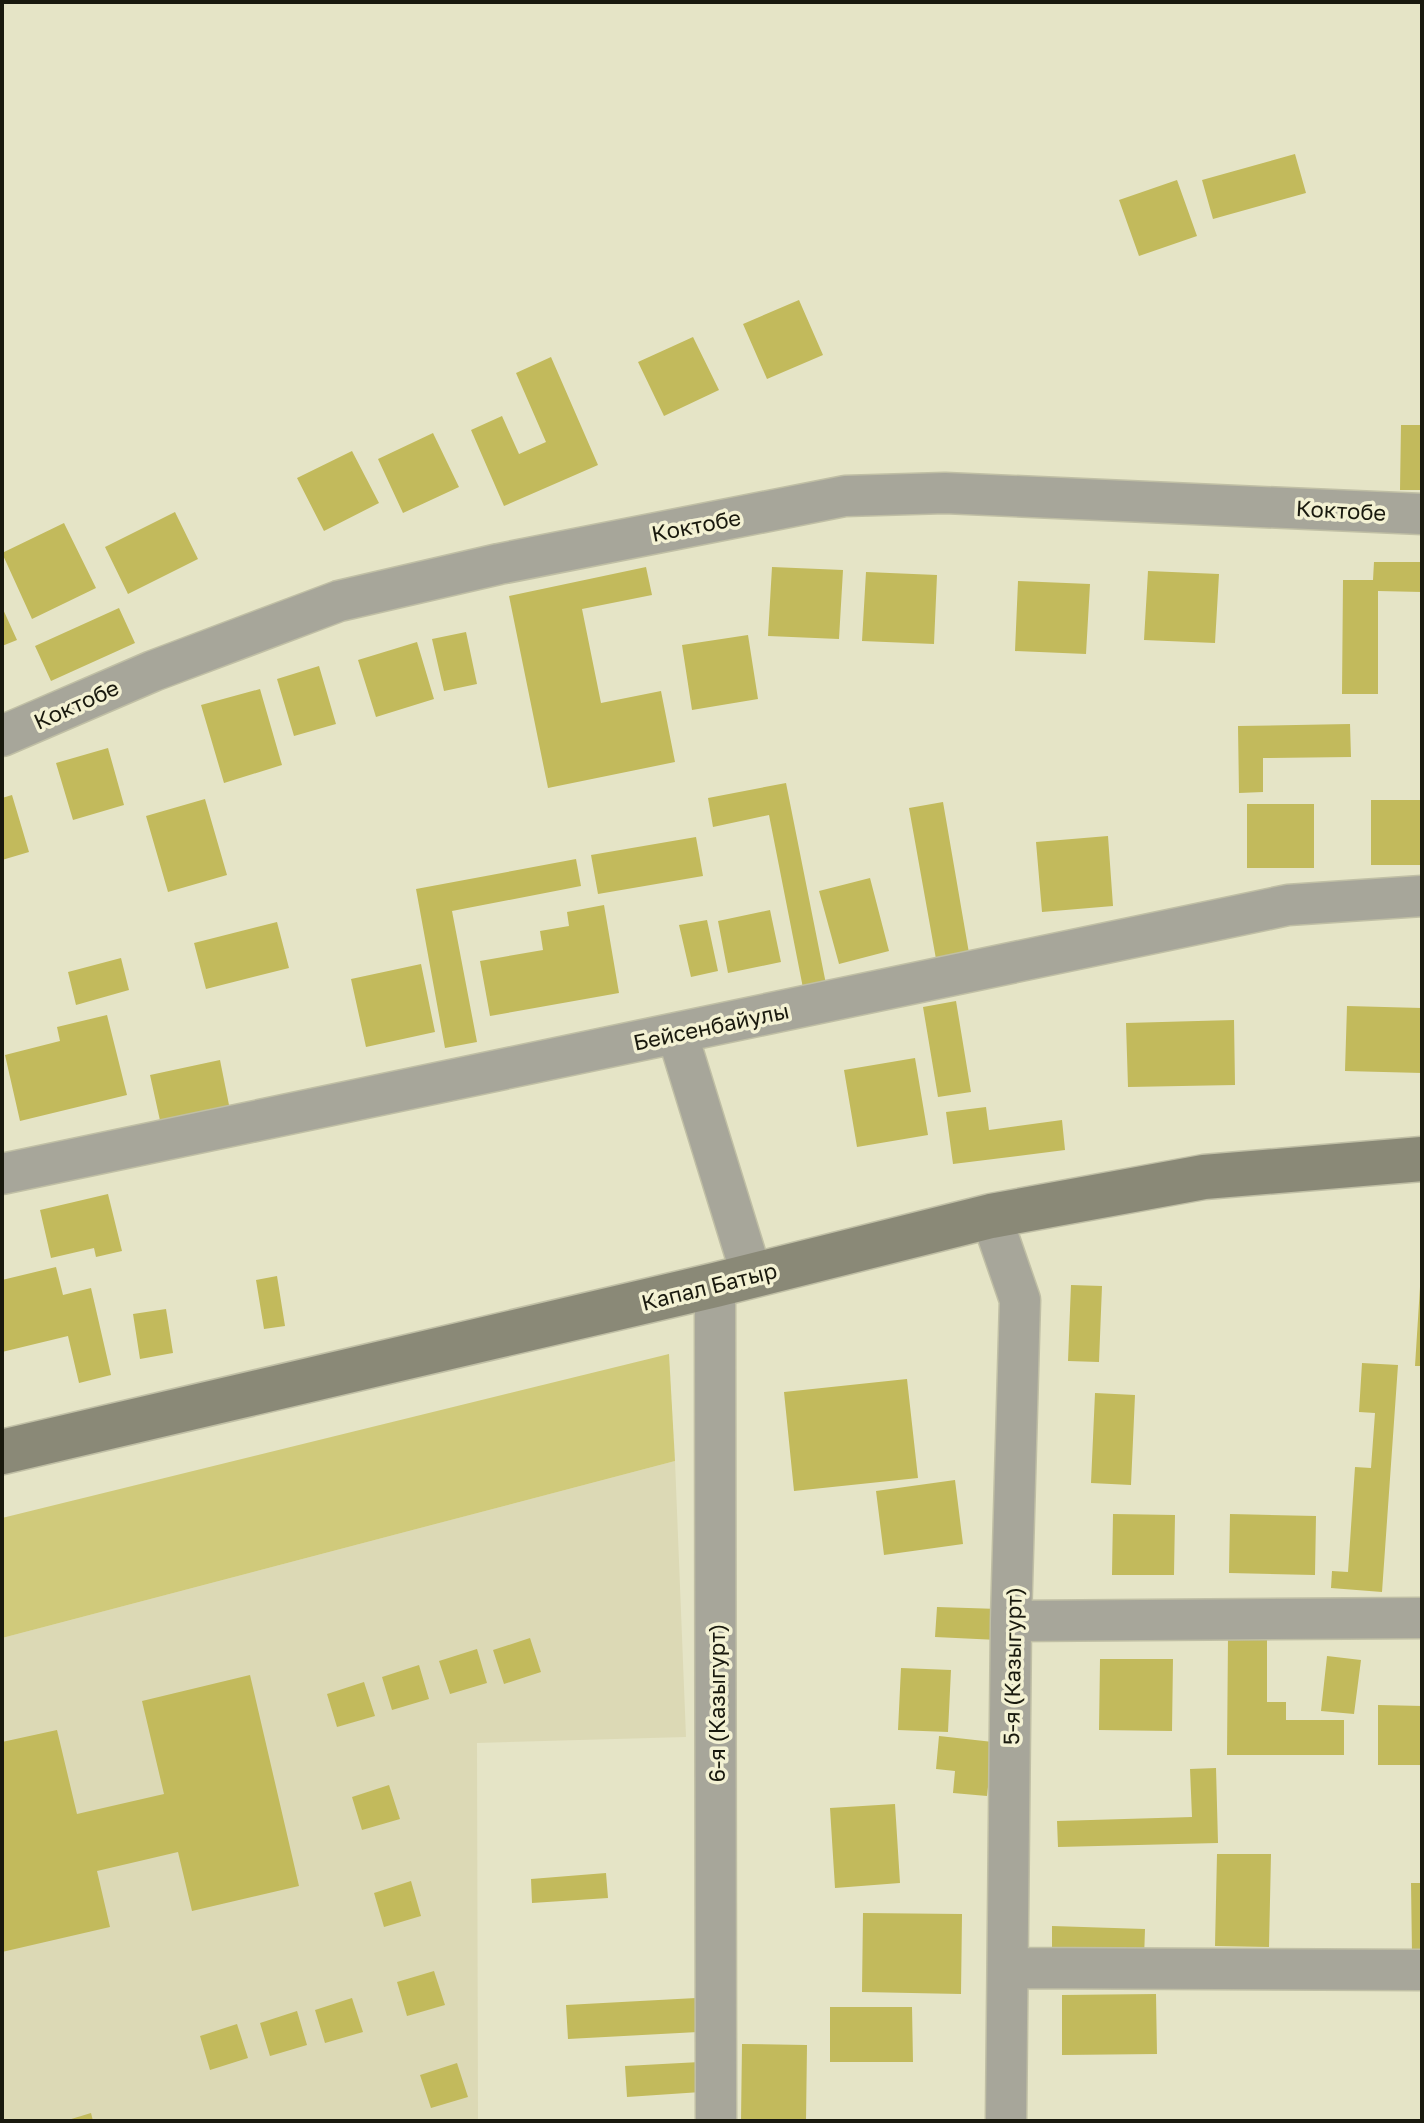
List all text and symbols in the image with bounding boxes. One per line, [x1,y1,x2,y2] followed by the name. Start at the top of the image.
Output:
[1295,494,1387,526] street label: Коктобе
[649,503,743,547] street label: Коктобе
[29,673,123,735] street label: Коктобе
[631,996,791,1056] street label: Бейсенбайулы
[638,1256,780,1316] street label: Капал Батыр
[997,1587,1027,1745] street label: 5-я (Казыгурт)
[703,1624,730,1782] street label: 6-я (Казыгурт)

